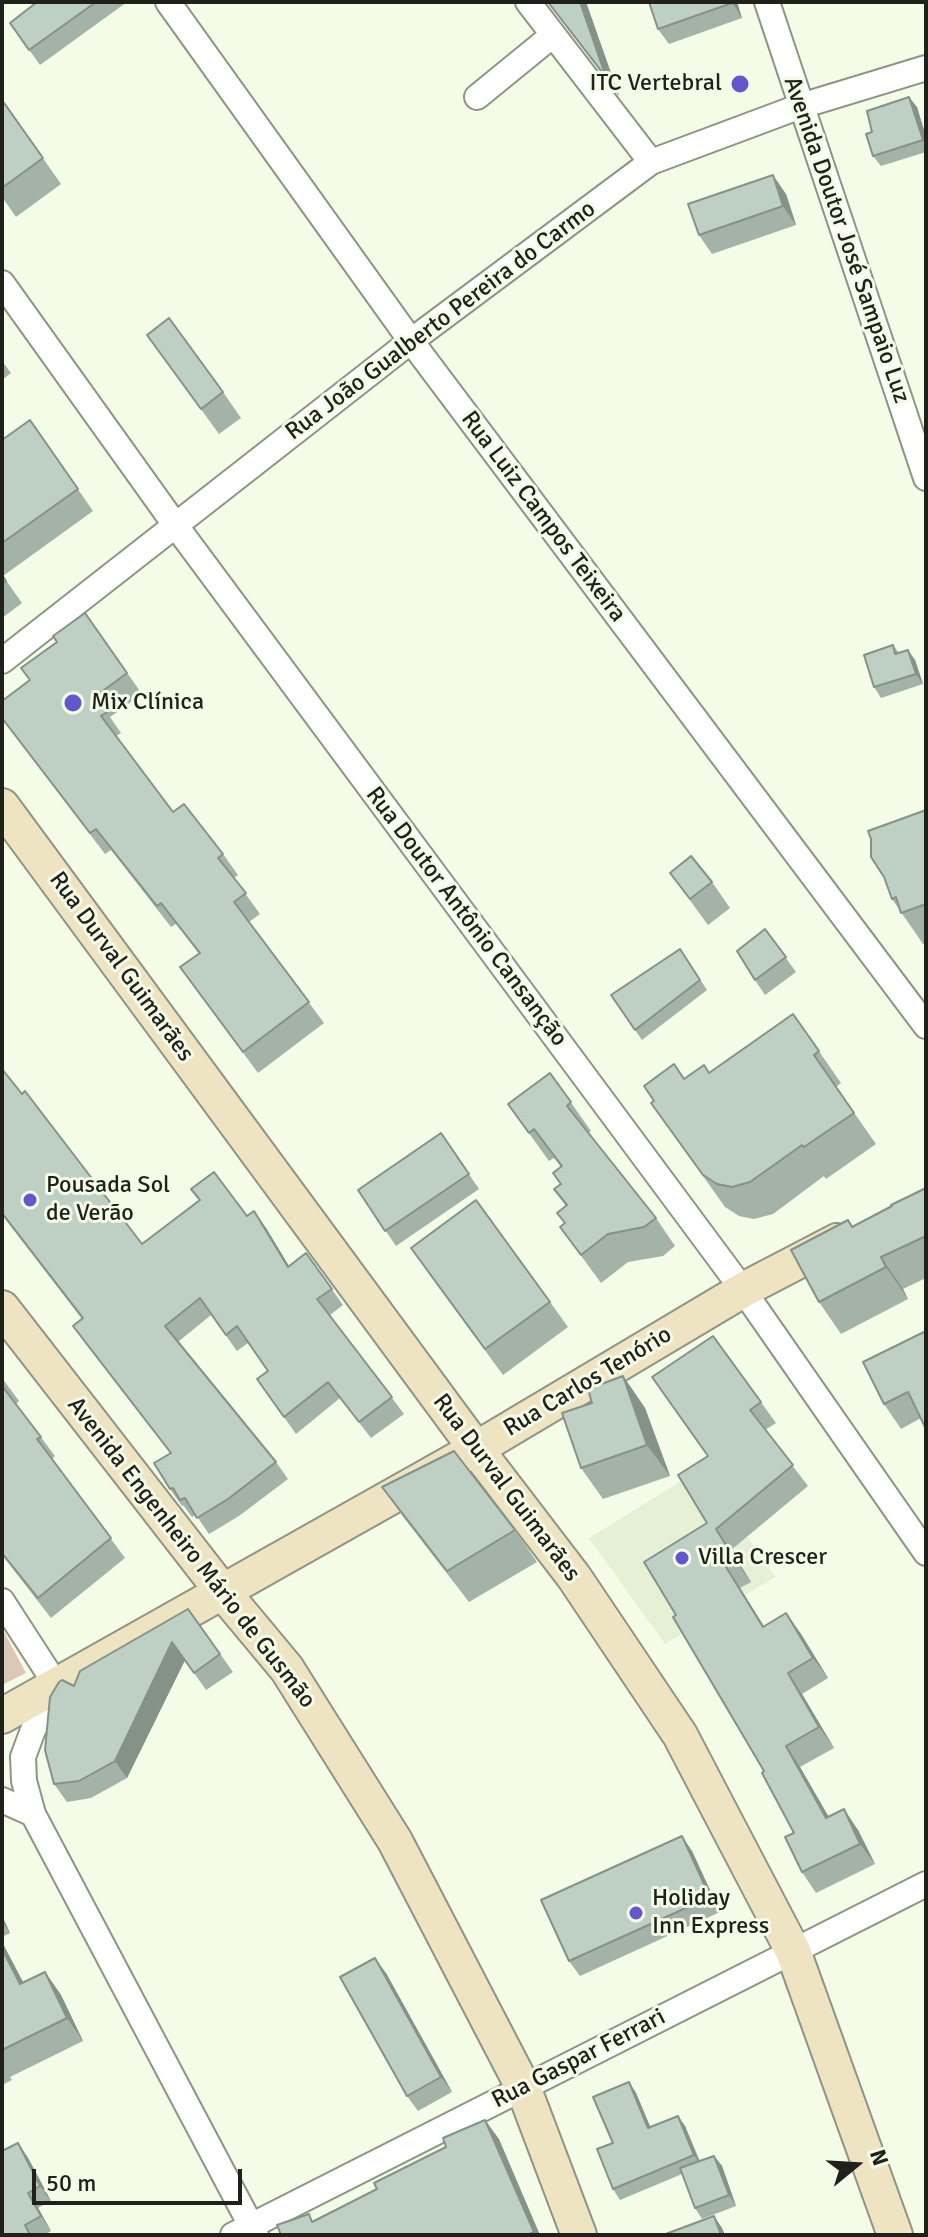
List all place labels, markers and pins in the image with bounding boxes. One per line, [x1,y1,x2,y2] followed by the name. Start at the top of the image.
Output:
[589,70,722,98] place label: ITC Vertebral
[729,73,751,95] marker: ITC Vertebral
[91,689,204,717] place label: Mix Clínica
[62,692,84,714] marker: Mix Clínica
[46,1172,170,1228] place label: Pousada Sol de Verão
[21,1191,39,1209] marker: Pousada Sol de Verão
[698,1544,827,1572] place label: Villa Crescer
[673,1549,691,1567] marker: Villa Crescer
[652,1885,769,1941] place label: Holiday Inn Express
[627,1904,645,1922] marker: Holiday Inn Express

